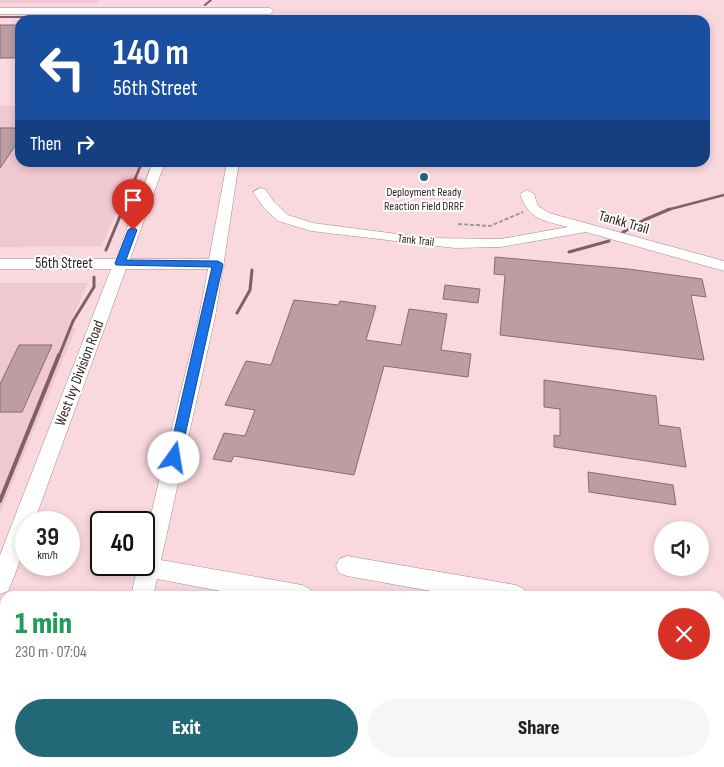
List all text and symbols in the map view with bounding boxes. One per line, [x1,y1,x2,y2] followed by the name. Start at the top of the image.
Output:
[113,32,189,75] text: 140 m
[30,35,95,100] icon: left
[113,75,198,102] text: 56th Street
[71,130,99,158] icon: right
[30,133,61,156] text: Then
[418,171,430,183] marker: Deployment Ready Reaction Field DRRF
[112,179,154,230] pin
[384,185,464,214] place label: Deployment Ready Reaction Field DRRF
[119,186,147,214] icon: arrive
[596,206,651,239] street label: Tankk Trail
[397,231,435,250] street label: Tank Trail
[35,254,93,273] street label: 56th Street
[51,318,108,429] street label: West Ivy Division Road
[147,431,199,483] position arrow
[90,511,155,576] speed limit sign: 40
[654,521,709,576] map controls
[654,521,709,576] button: sound
[36,522,59,553] text: 39
[37,548,58,563] text: km/h
[15,606,72,642] text: 1 min
[658,608,710,660] button: close
[15,643,87,662] text: 230 m · 07:04
[15,699,358,757] button: Exit
[368,699,710,757] button: Share

